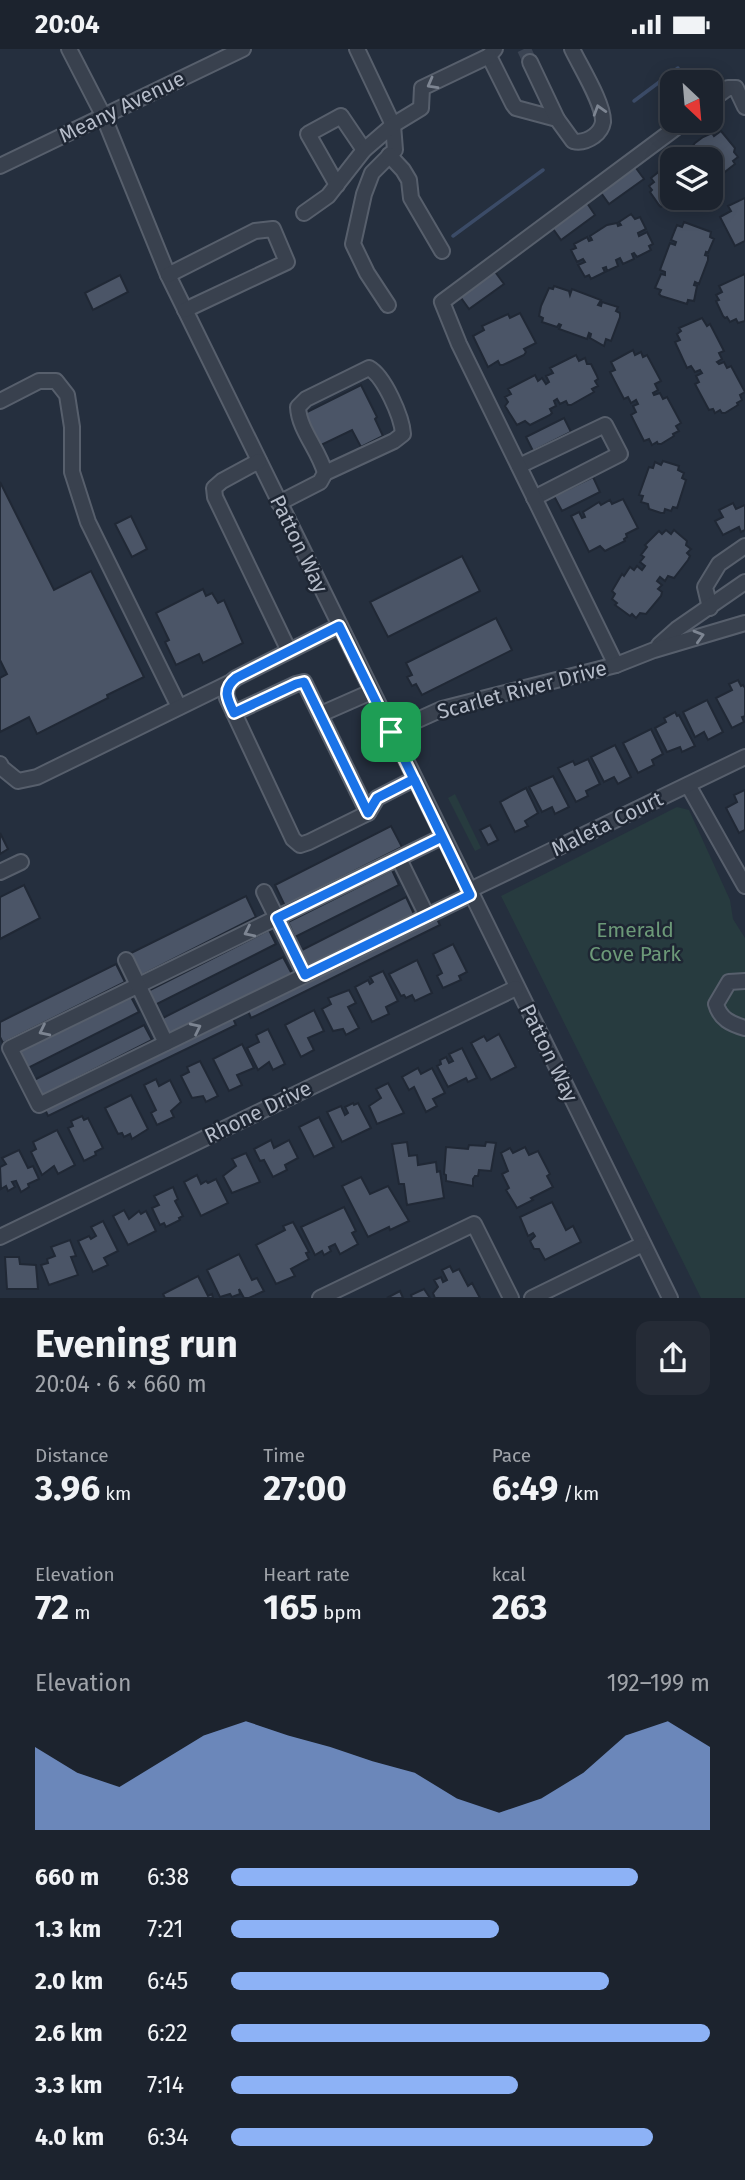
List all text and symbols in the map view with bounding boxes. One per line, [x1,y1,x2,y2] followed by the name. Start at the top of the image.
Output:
[35,9,100,40] text: 20:04
[55,65,189,149] street label: Meany Avenue
[660,70,723,133] north arrow
[660,70,723,210] map controls
[427,75,440,89] one-way arrow
[593,105,608,117] one-way arrow
[660,147,723,210] button: layers
[264,491,334,598] street label: Patton Way
[693,629,705,644] one-way arrow
[434,655,610,725] street label: Scarlet River Drive
[361,702,421,762] pin
[372,713,410,751] icon: arrive
[547,786,667,862] street label: Maleta Court
[589,917,681,967] park label: Emerald Cove Park
[244,923,256,937] one-way arrow
[514,1000,584,1107] street label: Patton Way
[39,1023,51,1037] one-way arrow
[189,1023,201,1037] one-way arrow
[200,1075,316,1149] street label: Rhone Drive
[35,1321,238,1367] text: Evening run
[636,1321,710,1395] button: share
[35,1370,207,1398] text: 20:04 · 6 × 660 m
[35,1444,109,1467] text: Distance
[263,1444,305,1467] text: Time
[492,1444,531,1467] text: Pace
[35,1467,100,1509] text: 3.96
[263,1467,347,1509] text: 27:00
[492,1467,558,1509] text: 6:49
[100,1482,131,1505] text: km
[558,1482,599,1505] text: /km
[35,1563,115,1586] text: Elevation
[263,1563,350,1586] text: Heart rate
[492,1563,526,1586] text: kcal
[35,1586,69,1628] text: 72
[263,1586,318,1628] text: 165
[492,1586,547,1628] text: 263
[69,1601,91,1624] text: m
[318,1601,362,1624] text: bpm
[35,1669,131,1697] text: Elevation
[607,1669,710,1697] text: 192–199 m
[35,1863,99,1891] text: 660 m
[147,1863,189,1891] text: 6:38
[35,1915,101,1943] text: 1.3 km
[147,1915,184,1943] text: 7:21
[35,1967,103,1995] text: 2.0 km
[147,1967,188,1995] text: 6:45
[35,2019,103,2047] text: 2.6 km
[147,2019,188,2047] text: 6:22
[35,2071,102,2099] text: 3.3 km
[147,2071,184,2099] text: 7:14
[35,2123,104,2151] text: 4.0 km
[147,2123,189,2151] text: 6:34

